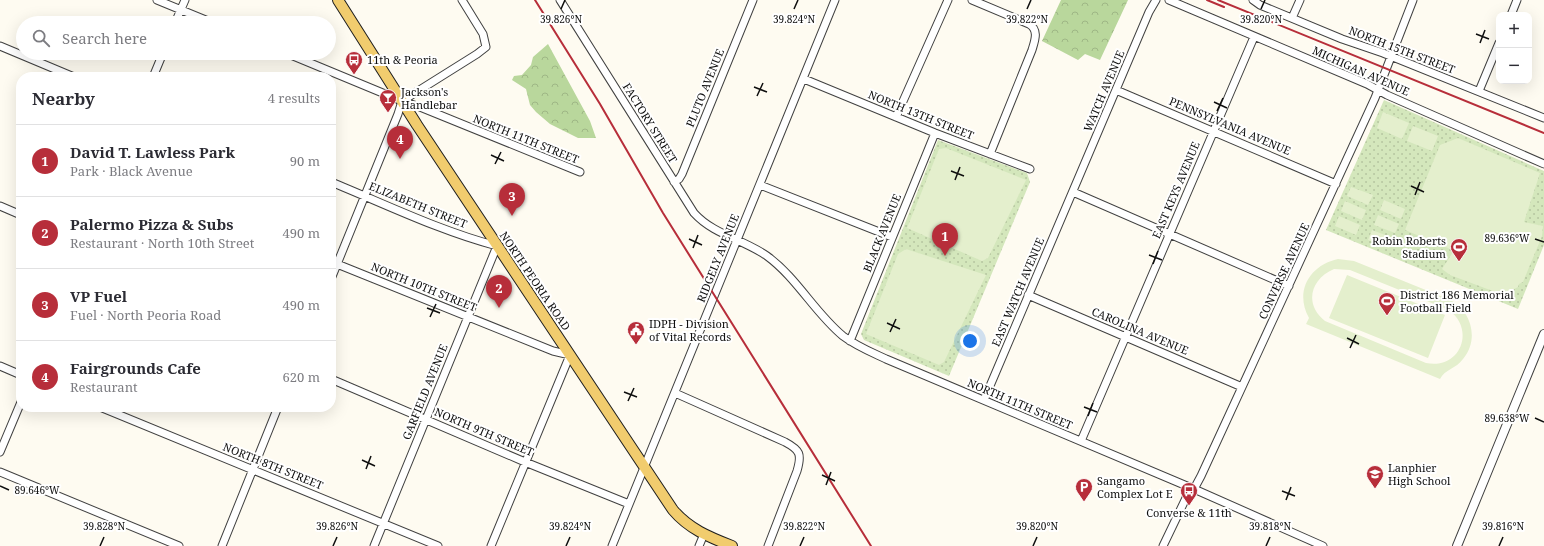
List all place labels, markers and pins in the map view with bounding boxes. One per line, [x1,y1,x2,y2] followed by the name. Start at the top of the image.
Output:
[344,50,364,75] bus stop icon: 11th & Peoria
[367,52,438,67] place label: 11th & Peoria
[400,84,458,112] place label: Jackson's Handlebar
[378,88,398,113] bar icon: Jackson's Handlebar
[387,126,413,159] pin: 4
[499,183,525,216] pin: 3
[932,223,958,256] pin: 1
[1372,233,1447,261] place label: Robin Roberts Stadium
[1449,237,1469,262] sports icon: Robin Roberts Stadium
[486,275,512,308] pin: 2
[1400,287,1514,315] place label: District 186 Memorial Football Field
[1377,291,1397,316] sports icon: District 186 Memorial Football Field
[649,316,731,344] place label: IDPH - Division of Vital Records
[626,320,646,345] public building icon: IDPH - Division of Vital Records
[1388,460,1451,488] place label: Lanphier High School
[1365,464,1385,489] school or university icon: Lanphier High School
[1097,473,1173,501] place label: Sangamo Complex Lot E
[1074,477,1094,502] parking icon: Sangamo Complex Lot E
[1179,481,1199,506] bus stop icon: Converse & 11th
[1146,505,1232,520] place label: Converse & 11th

